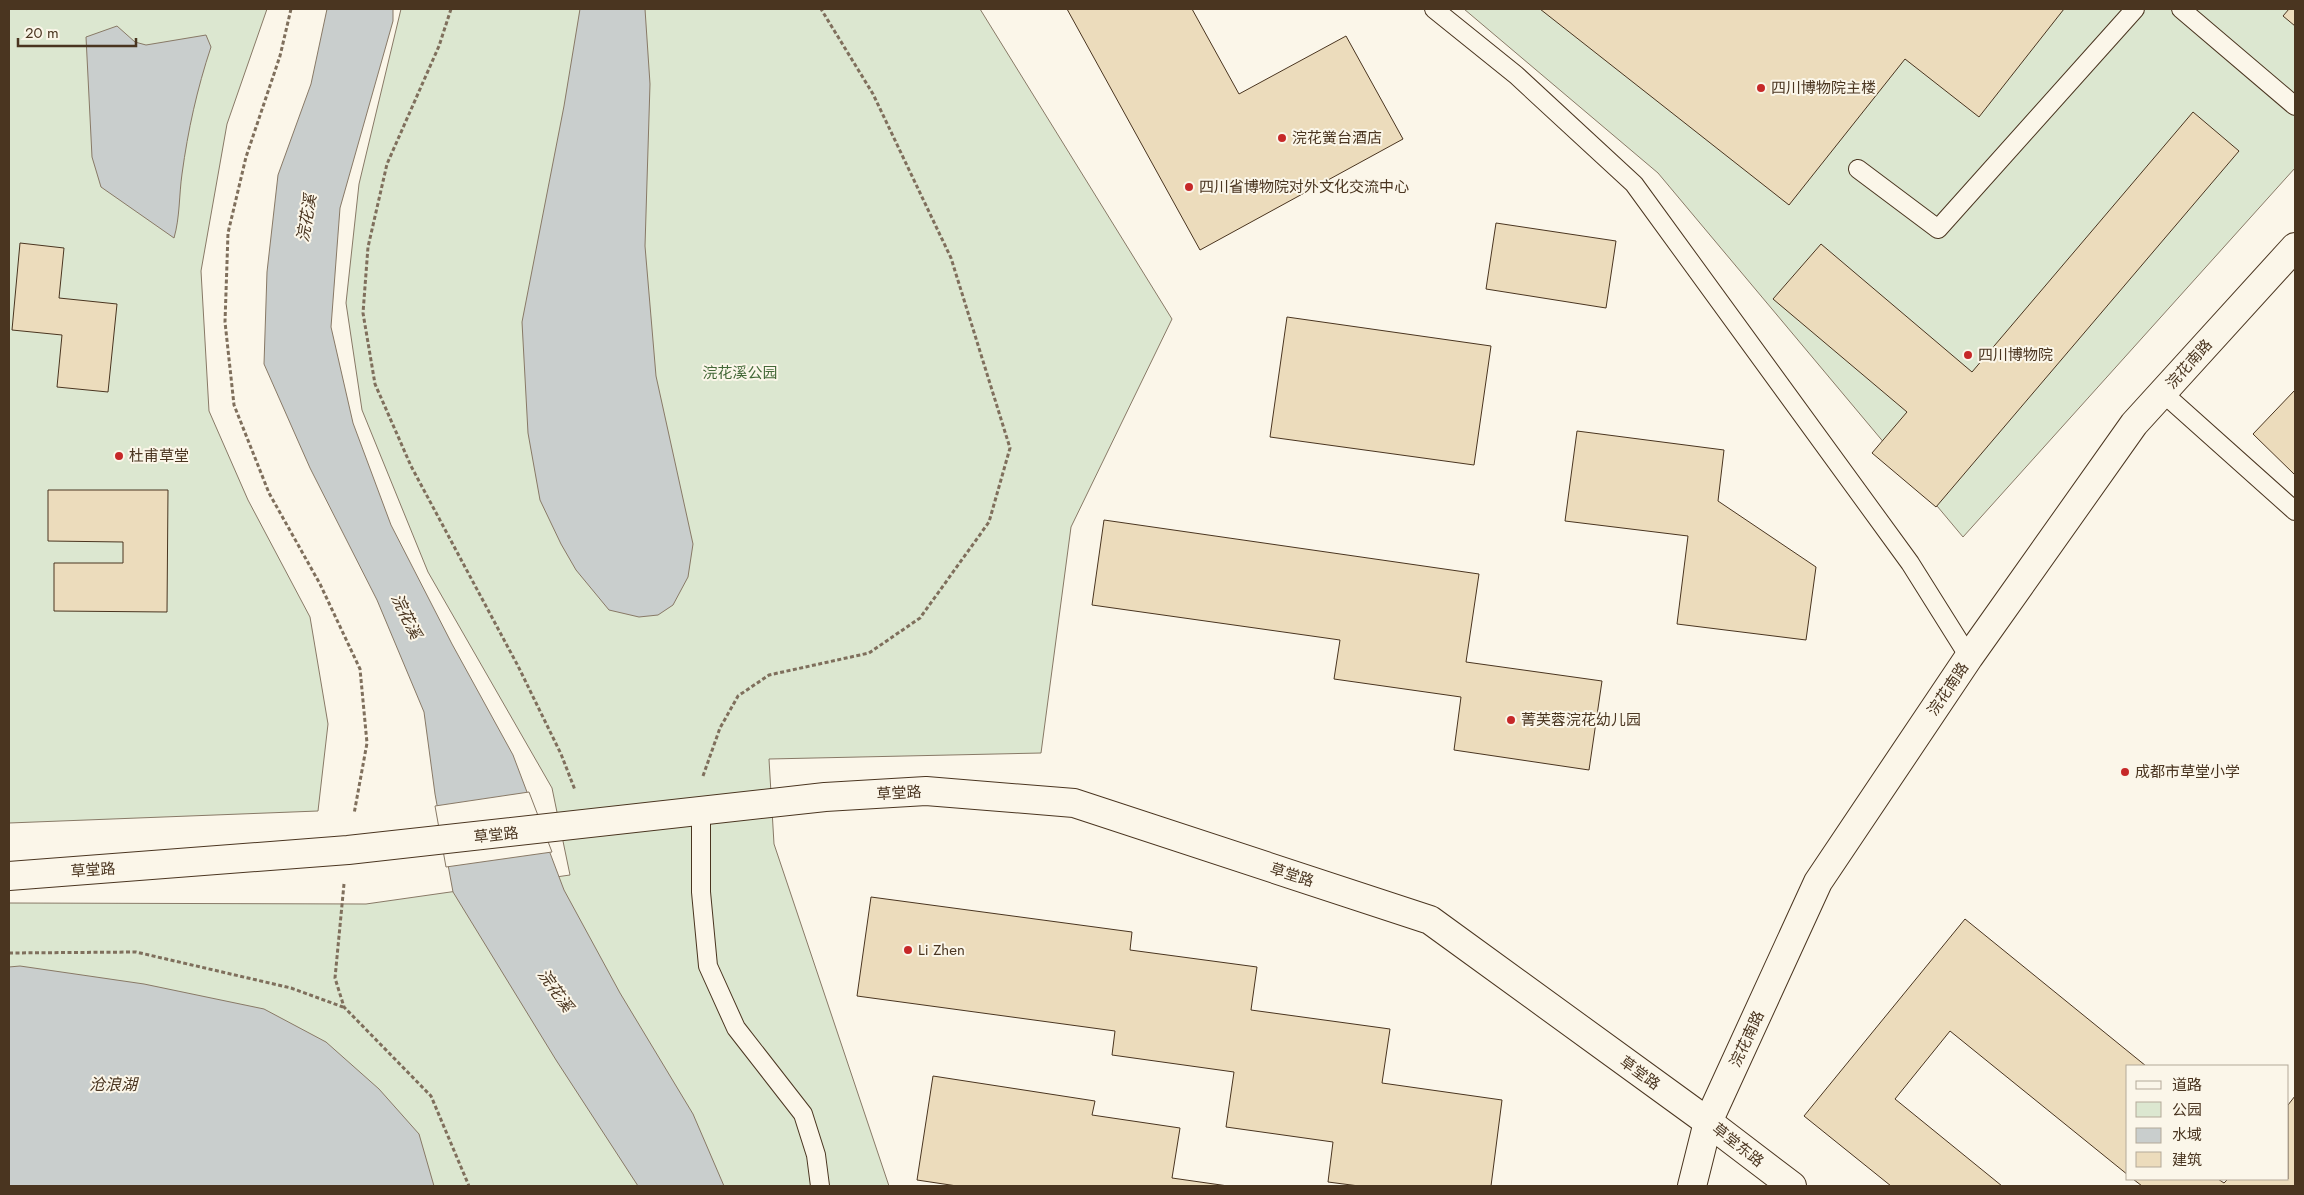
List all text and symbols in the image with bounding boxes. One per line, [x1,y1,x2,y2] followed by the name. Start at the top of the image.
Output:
[18,15,135,47] scale bar
[25,22,59,44] text: 20 m
[1771,77,1876,99] place label: 四川博物院主楼
[1755,82,1767,94] marker: 四川博物院主楼
[1292,127,1382,149] place label: 浣花黉台酒店
[1276,132,1288,144] marker: 浣花黉台酒店
[1199,176,1409,198] place label: 四川省博物院对外文化交流中心
[1183,181,1195,193] marker: 四川省博物院对外文化交流中心
[291,190,322,244] water label: 浣花溪
[2161,334,2217,394] street label: 浣花南路
[1978,344,2053,366] place label: 四川博物院
[1962,349,1974,361] marker: 四川博物院
[702,362,778,384] park label: 浣花溪公园
[129,445,189,467] place label: 杜甫草堂
[113,450,125,462] marker: 杜甫草堂
[386,590,428,645] water label: 浣花溪
[1922,658,1974,720] street label: 浣花南路
[1521,709,1641,731] place label: 菁芙蓉浣花幼儿园
[1505,714,1517,726] marker: 菁芙蓉浣花幼儿园
[2135,761,2240,783] place label: 成都市草堂小学
[2119,766,2131,778] marker: 成都市草堂小学
[876,781,922,805] street label: 草堂路
[472,822,520,848] street label: 草堂路
[70,857,116,883] street label: 草堂路
[1267,858,1317,892] street label: 草堂路
[918,939,965,961] place label: Li Zhen
[902,944,914,956] marker: Li Zhen
[532,964,580,1018] water label: 浣花溪
[1724,1007,1770,1071] street label: 浣花南路
[1615,1051,1665,1095] street label: 草堂路
[2126,1065,2289,1180] legend
[89,1073,140,1096] water label: 沧浪湖
[2172,1074,2202,1096] text: 道路
[2172,1099,2202,1121] text: 公园
[1708,1118,1768,1172] street label: 草堂东路
[2172,1124,2202,1146] text: 水域
[2172,1149,2202,1171] text: 建筑

